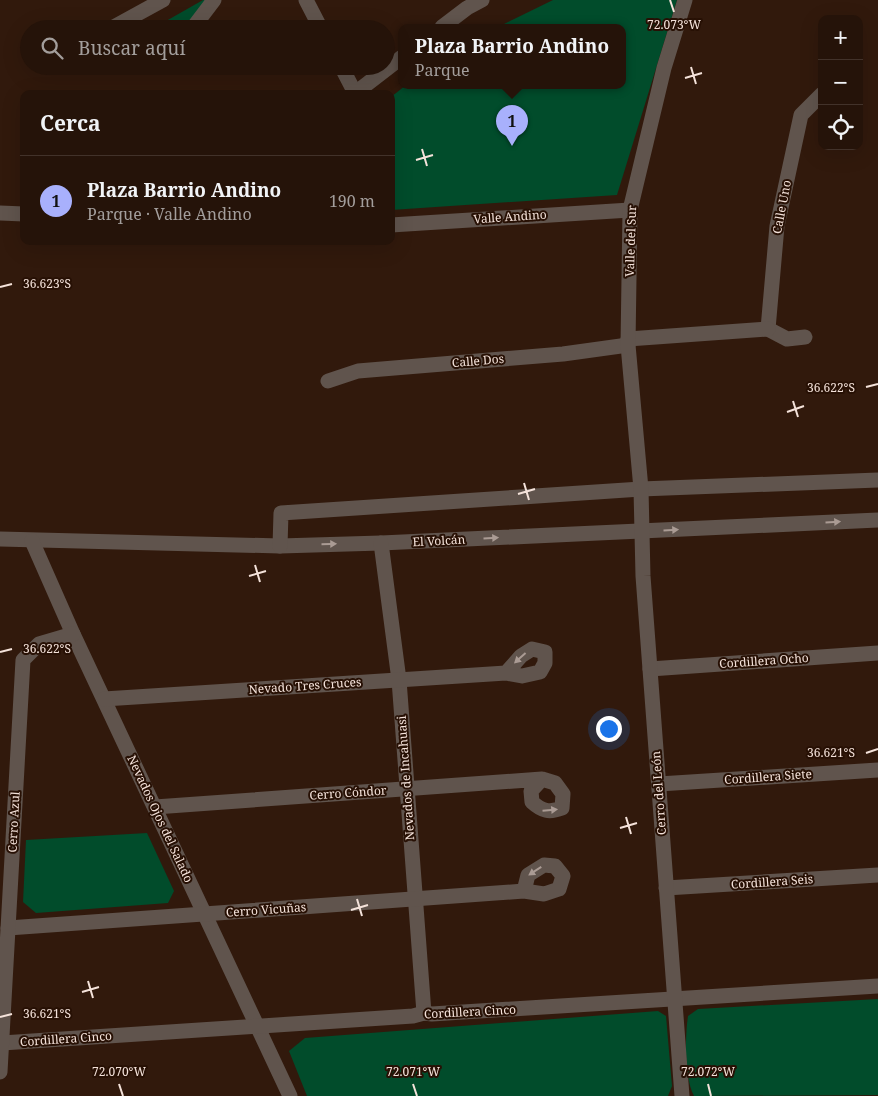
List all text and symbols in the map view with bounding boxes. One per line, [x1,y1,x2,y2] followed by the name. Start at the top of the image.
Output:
[818,15,863,150] map controls
[818,15,863,60] button: +
[647,16,701,33] text: 72.073°W
[20,20,395,75] search box
[398,24,626,89] popup
[415,33,609,59] text: Plaza Barrio Andino
[38,34,66,62] icon: search
[78,35,186,61] text: Buscar aquí
[415,59,470,81] text: Parque
[818,60,863,105] button: −
[496,105,528,146] pin: 1
[818,105,863,150] button: locate
[40,109,101,137] text: Cerca
[87,177,281,203] text: Plaza Barrio Andino
[768,179,795,235] street label: Calle Uno
[51,190,61,212] text: 1
[329,190,375,212] text: 190 m
[87,203,252,225] text: Parque · Valle Andino
[473,205,547,228] street label: Valle Andino
[621,205,640,277] street label: Valle del Sur
[23,275,71,292] text: 36.623°S
[451,350,505,371] street label: Calle Dos
[807,379,855,396] text: 36.622°S
[825,518,841,526] one-way arrow
[663,526,679,534] one-way arrow
[412,531,466,550] street label: El Volcán
[483,534,499,542] one-way arrow
[321,540,337,548] one-way arrow
[23,640,71,657] text: 36.622°S
[719,649,809,672] street label: Cordillera Ocho
[514,653,527,664] one-way arrow
[248,673,362,698] street label: Nevado Tres Cruces
[393,715,418,841] street label: Nevados de Incahuasi
[596,716,622,742] your location
[807,744,855,761] text: 36.621°S
[647,750,670,836] street label: Cerro del León
[123,752,198,885] street label: Nevados Ojos del Salado
[724,765,812,788] street label: Cordillera Siete
[309,781,387,804] street label: Cerro Cóndor
[3,791,24,853] street label: Cerro Azul
[543,805,559,813] one-way arrow
[529,866,542,875] one-way arrow
[730,870,814,893] street label: Cordillera Seis
[225,898,307,921] street label: Cerro Vicuñas
[424,1001,516,1022] street label: Cordillera Cinco
[23,1005,71,1022] text: 36.621°S
[19,1027,113,1050] street label: Cordillera Cinco
[92,1063,146,1080] text: 72.070°W
[386,1063,440,1080] text: 72.071°W
[681,1063,735,1080] text: 72.072°W

